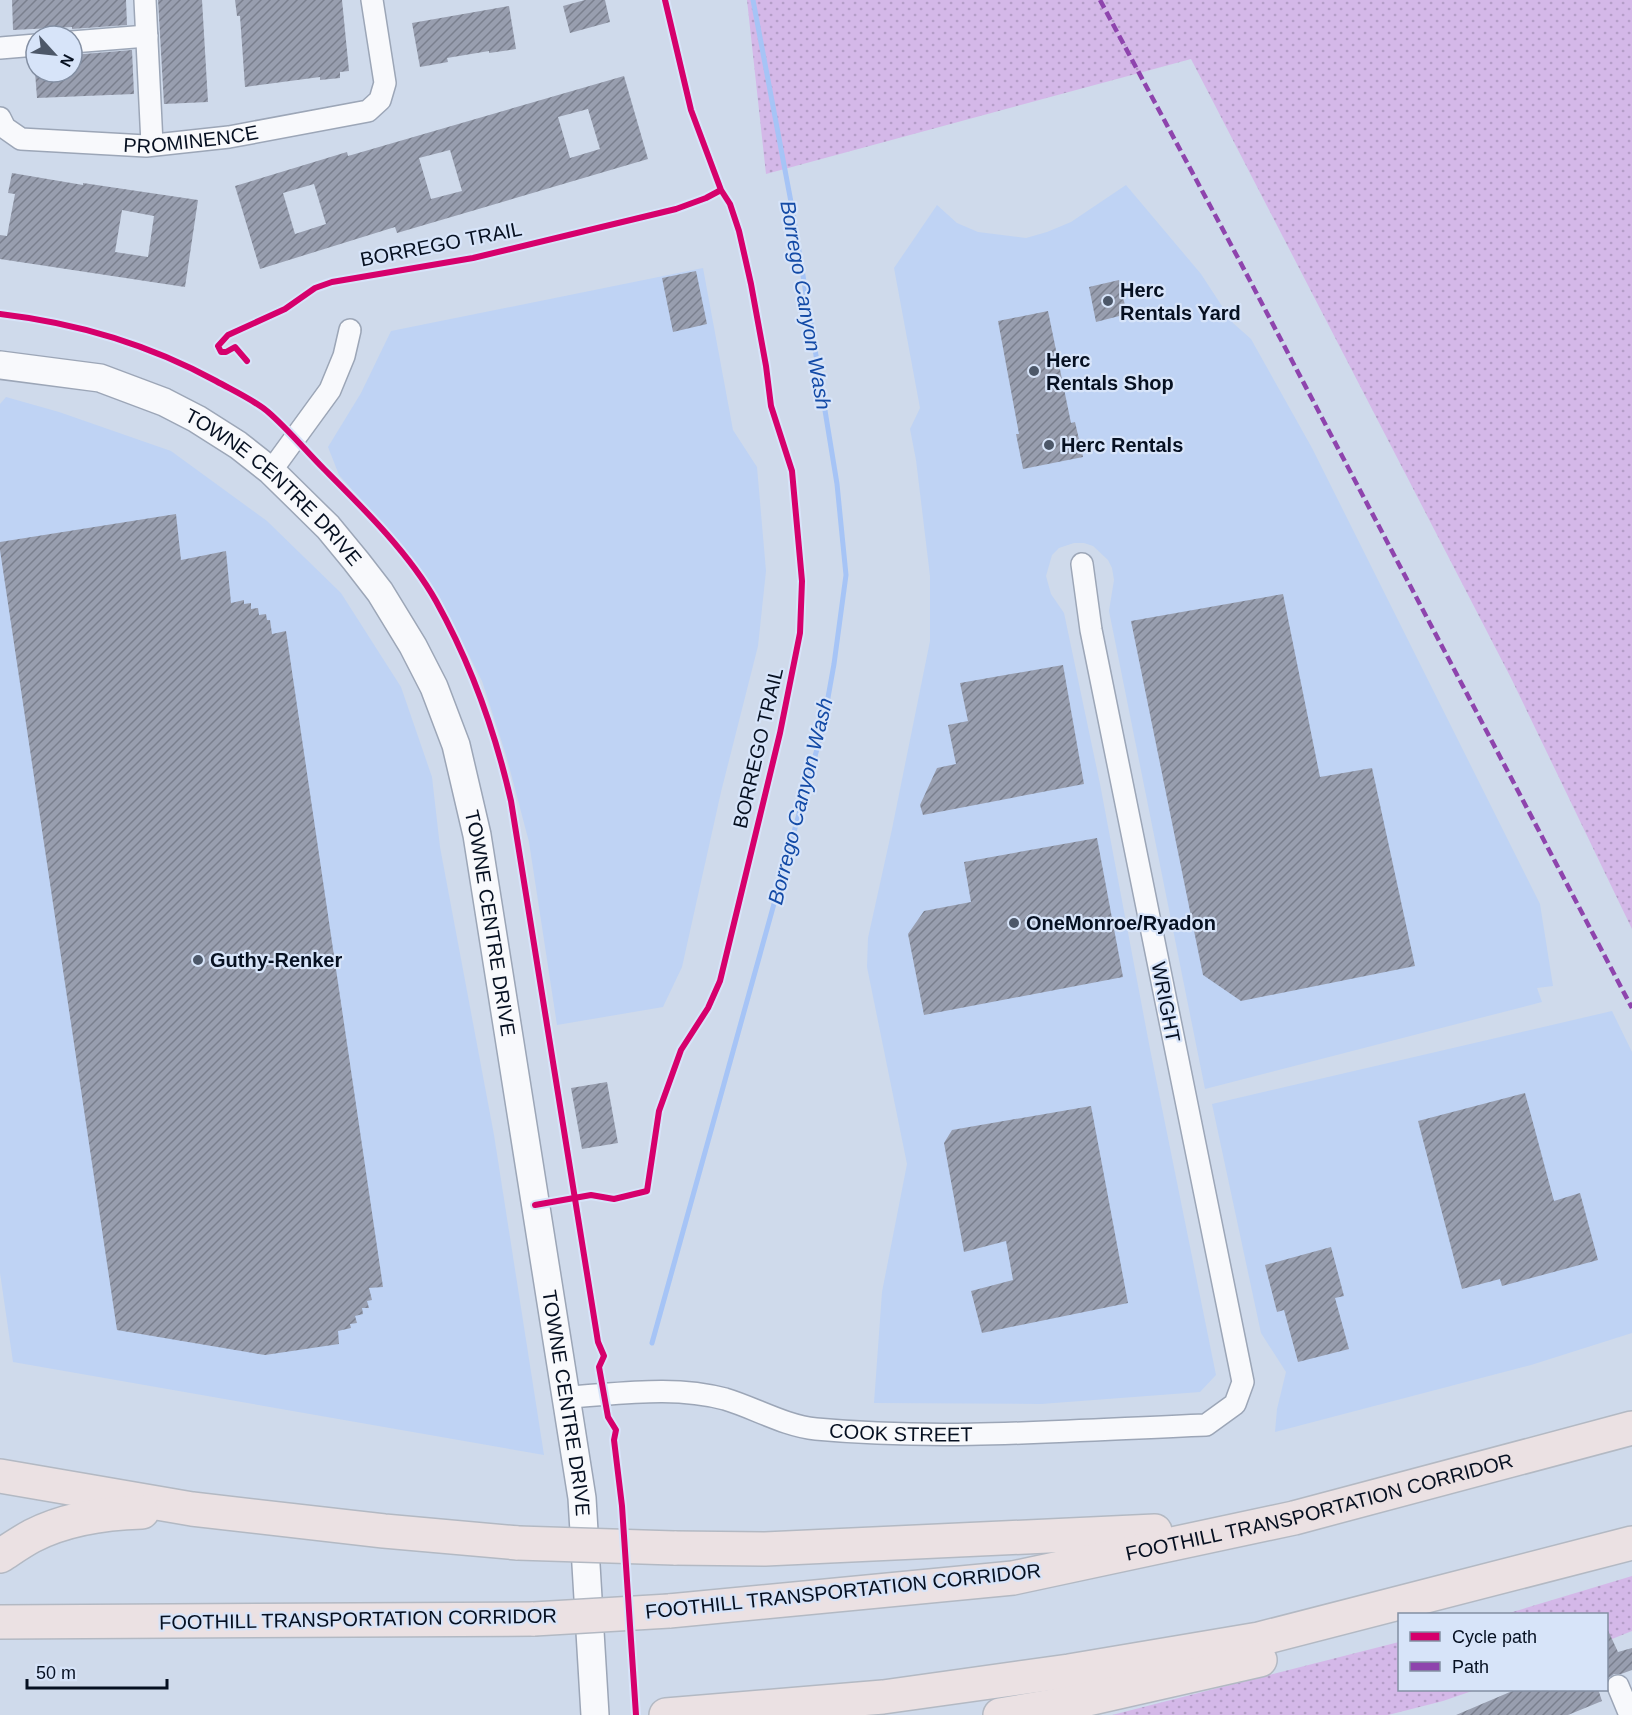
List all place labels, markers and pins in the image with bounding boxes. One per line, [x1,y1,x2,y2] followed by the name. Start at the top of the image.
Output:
[1120,279,1241,324] place label: Herc Rentals Yard
[1101,294,1115,308] marker: Herc Rentals Yard
[1046,349,1174,394] place label: Herc Rentals Shop
[1027,364,1041,378] marker: Herc Rentals Shop
[1061,434,1183,456] place label: Herc Rentals
[1042,438,1056,452] marker: Herc Rentals
[1026,912,1216,934] place label: OneMonroe/Ryadon
[1007,916,1021,930] marker: OneMonroe/Ryadon
[210,949,342,971] place label: Guthy-Renker
[191,953,205,967] marker: Guthy-Renker

